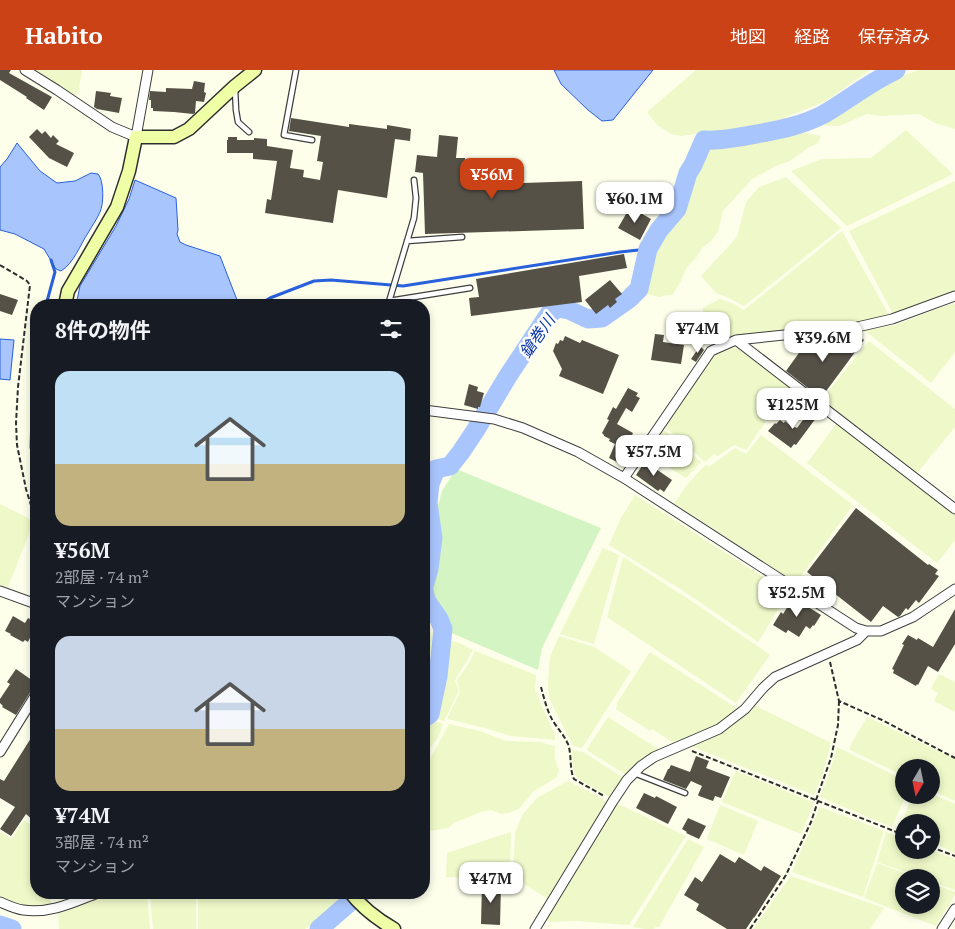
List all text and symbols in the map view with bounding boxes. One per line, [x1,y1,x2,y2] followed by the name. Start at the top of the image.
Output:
[25,19,103,51] text: Habito
[730,24,766,48] text: 地図
[794,24,830,48] text: 経路
[858,24,930,48] text: 保存済み
[462,158,522,200] pin: ¥56M
[471,163,513,185] text: ¥56M
[594,182,676,224] pin: ¥60.1M
[607,187,663,209] text: ¥60.1M
[514,308,561,362] water label: 鎗巻川
[668,312,728,354] pin: ¥74M
[377,315,405,343] icon: filters
[55,316,151,344] text: 8件の物件
[677,317,719,339] text: ¥74M
[782,320,864,363] pin: ¥39.6M
[795,326,851,348] text: ¥39.6M
[758,388,828,430] pin: ¥125M
[767,393,819,415] text: ¥125M
[185,404,275,494] icon: home
[613,434,695,477] pin: ¥57.5M
[627,440,681,462] text: ¥57.5M
[55,536,110,564] text: ¥56M
[55,566,149,588] text: 2部屋 · 74 m²
[756,576,838,618] pin: ¥52.5M
[769,581,825,603] text: ¥52.5M
[55,590,135,612] text: マンション
[185,669,275,759] icon: home
[895,759,940,804] north arrow
[895,759,940,914] map controls
[55,801,110,829] text: ¥74M
[895,814,940,859] button: locate
[55,831,149,853] text: 3部屋 · 74 m²
[55,855,135,877] text: マンション
[461,862,521,904] pin: ¥47M
[470,867,512,889] text: ¥47M
[895,869,940,914] button: layers

